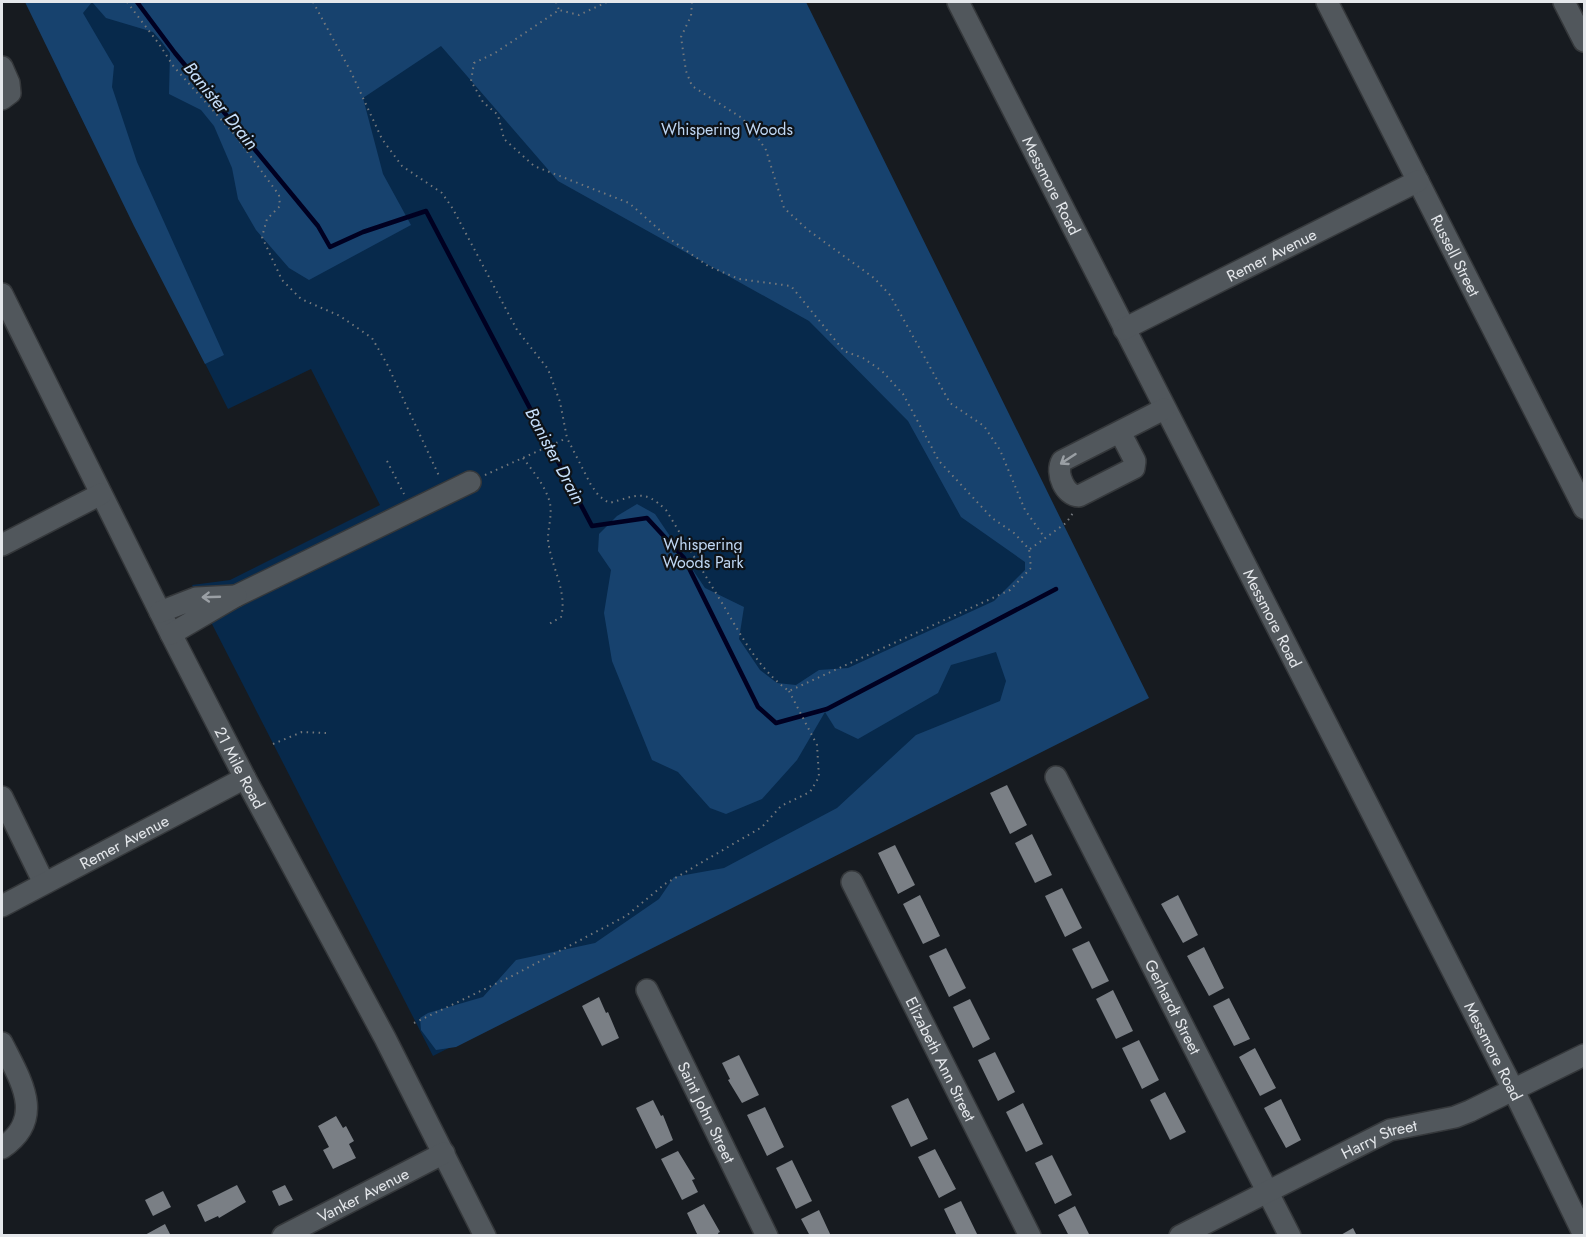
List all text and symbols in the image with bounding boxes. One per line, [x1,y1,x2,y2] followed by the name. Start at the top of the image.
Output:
[177,56,265,156] water label: Banister Drain
[661,118,793,141] park label: Whispering Woods
[1016,132,1086,239] street label: Messmore Road
[1425,211,1486,300] street label: Russell Street
[1223,223,1321,288] street label: Remer Avenue
[519,403,591,509] water label: Banister Drain
[1060,453,1077,466] one-way arrow
[663,533,744,574] park label: Whispering Woods Park
[1237,565,1307,672] street label: Messmore Road
[201,592,221,603] one-way arrow
[209,723,270,813] street label: 21 Mile Road
[76,809,173,875] street label: Remer Avenue
[1139,956,1207,1059] street label: Gerhardt Street
[900,993,982,1125] street label: Elizabeth Ann Street
[1458,998,1528,1105] street label: Messmore Road
[672,1058,741,1167] street label: Saint John Street
[1337,1114,1419,1165] street label: Harry Street
[313,1162,413,1228] street label: Vanker Avenue

